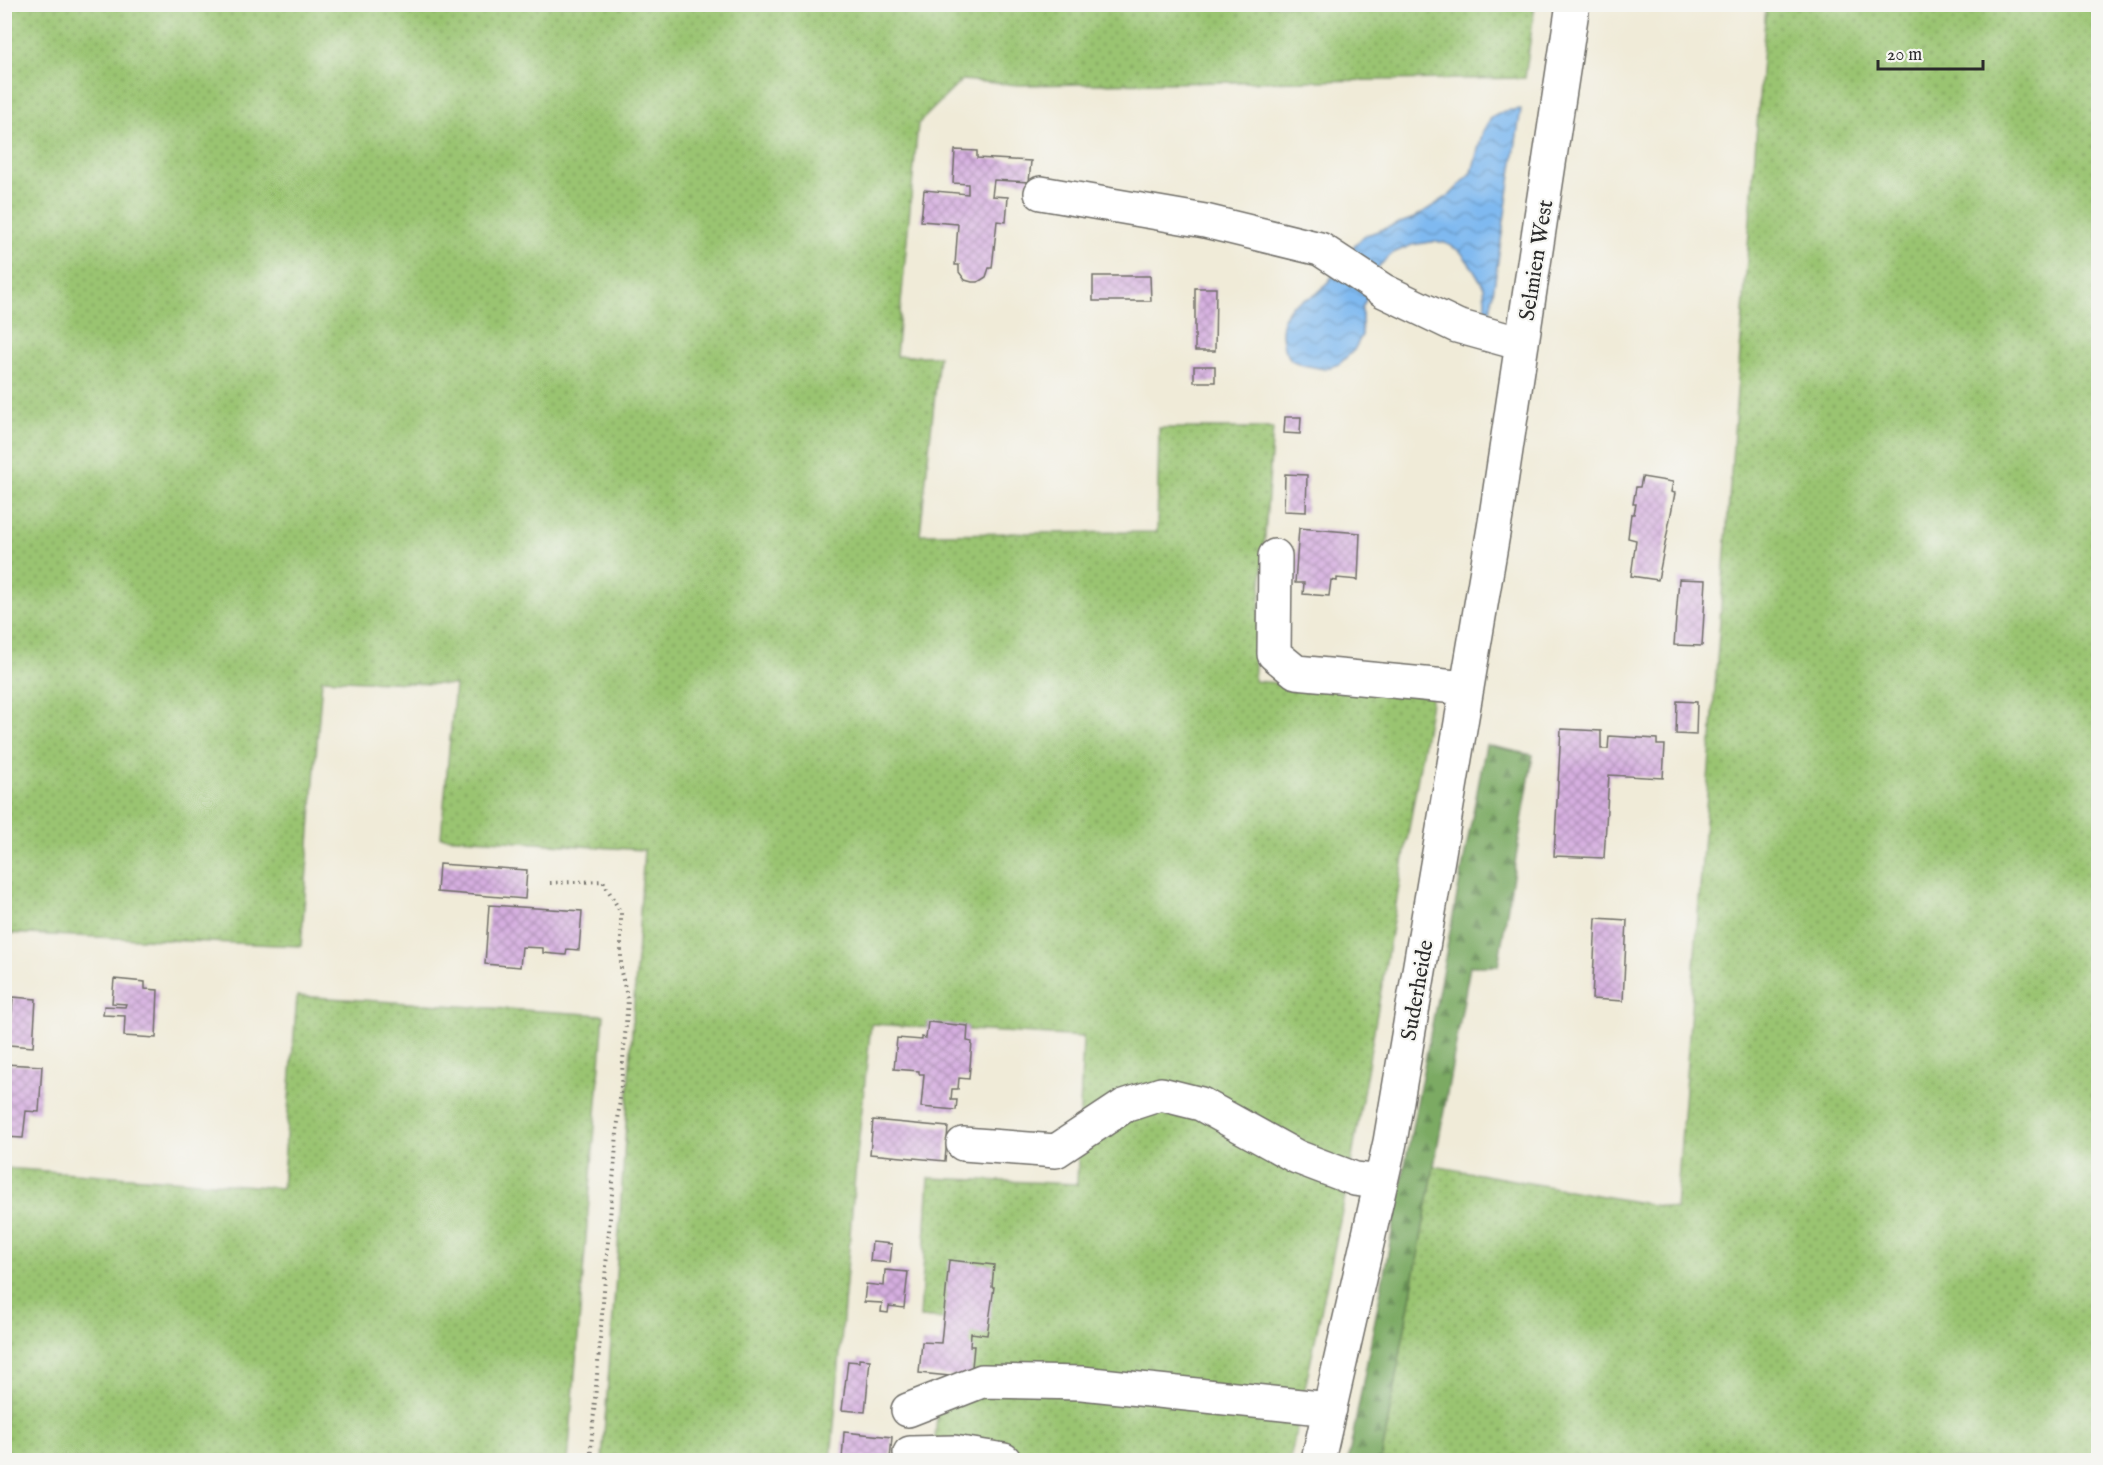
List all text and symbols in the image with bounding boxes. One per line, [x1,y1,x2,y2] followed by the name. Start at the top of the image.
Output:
[1878,33,1983,71] scale bar
[1887,44,1922,67] text: 20 m
[1514,197,1560,323] street label: Selmien West
[1395,938,1441,1043] street label: Suderheide

